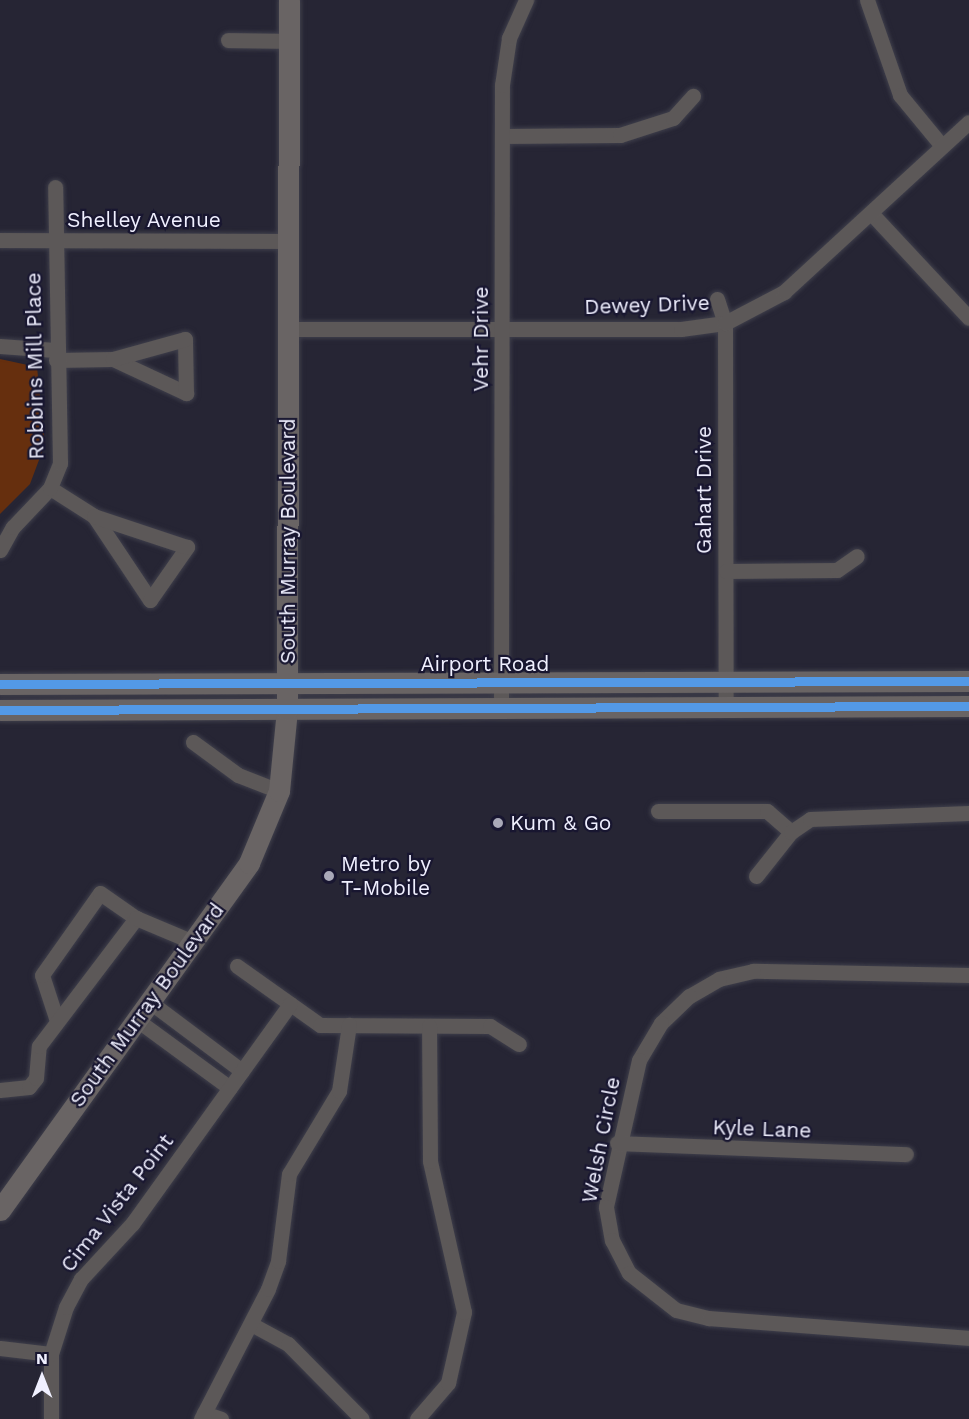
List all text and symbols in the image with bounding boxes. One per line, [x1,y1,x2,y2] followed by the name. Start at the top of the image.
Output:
[66,207,222,233] street label: Shelley Avenue
[21,272,49,460] street label: Robbins Mill Place
[468,286,494,392] street label: Vehr Drive
[584,290,710,320] street label: Dewey Drive
[275,418,301,664] street label: South Murray Boulevard
[691,426,717,554] street label: Gahart Drive
[421,651,549,677] street label: Airport Road
[510,810,611,836] place label: Kum & Go
[491,816,505,830] marker: Kum & Go
[341,851,431,901] place label: Metro by T-Mobile
[322,869,336,883] marker: Metro by T-Mobile
[64,898,230,1112] street label: South Murray Boulevard
[576,1075,626,1205] street label: Welsh Circle
[712,1115,812,1143] street label: Kyle Lane
[55,1128,179,1278] street label: Cima Vista Point
[12,1347,72,1407] north arrow
[36,1349,48,1368] text: N

